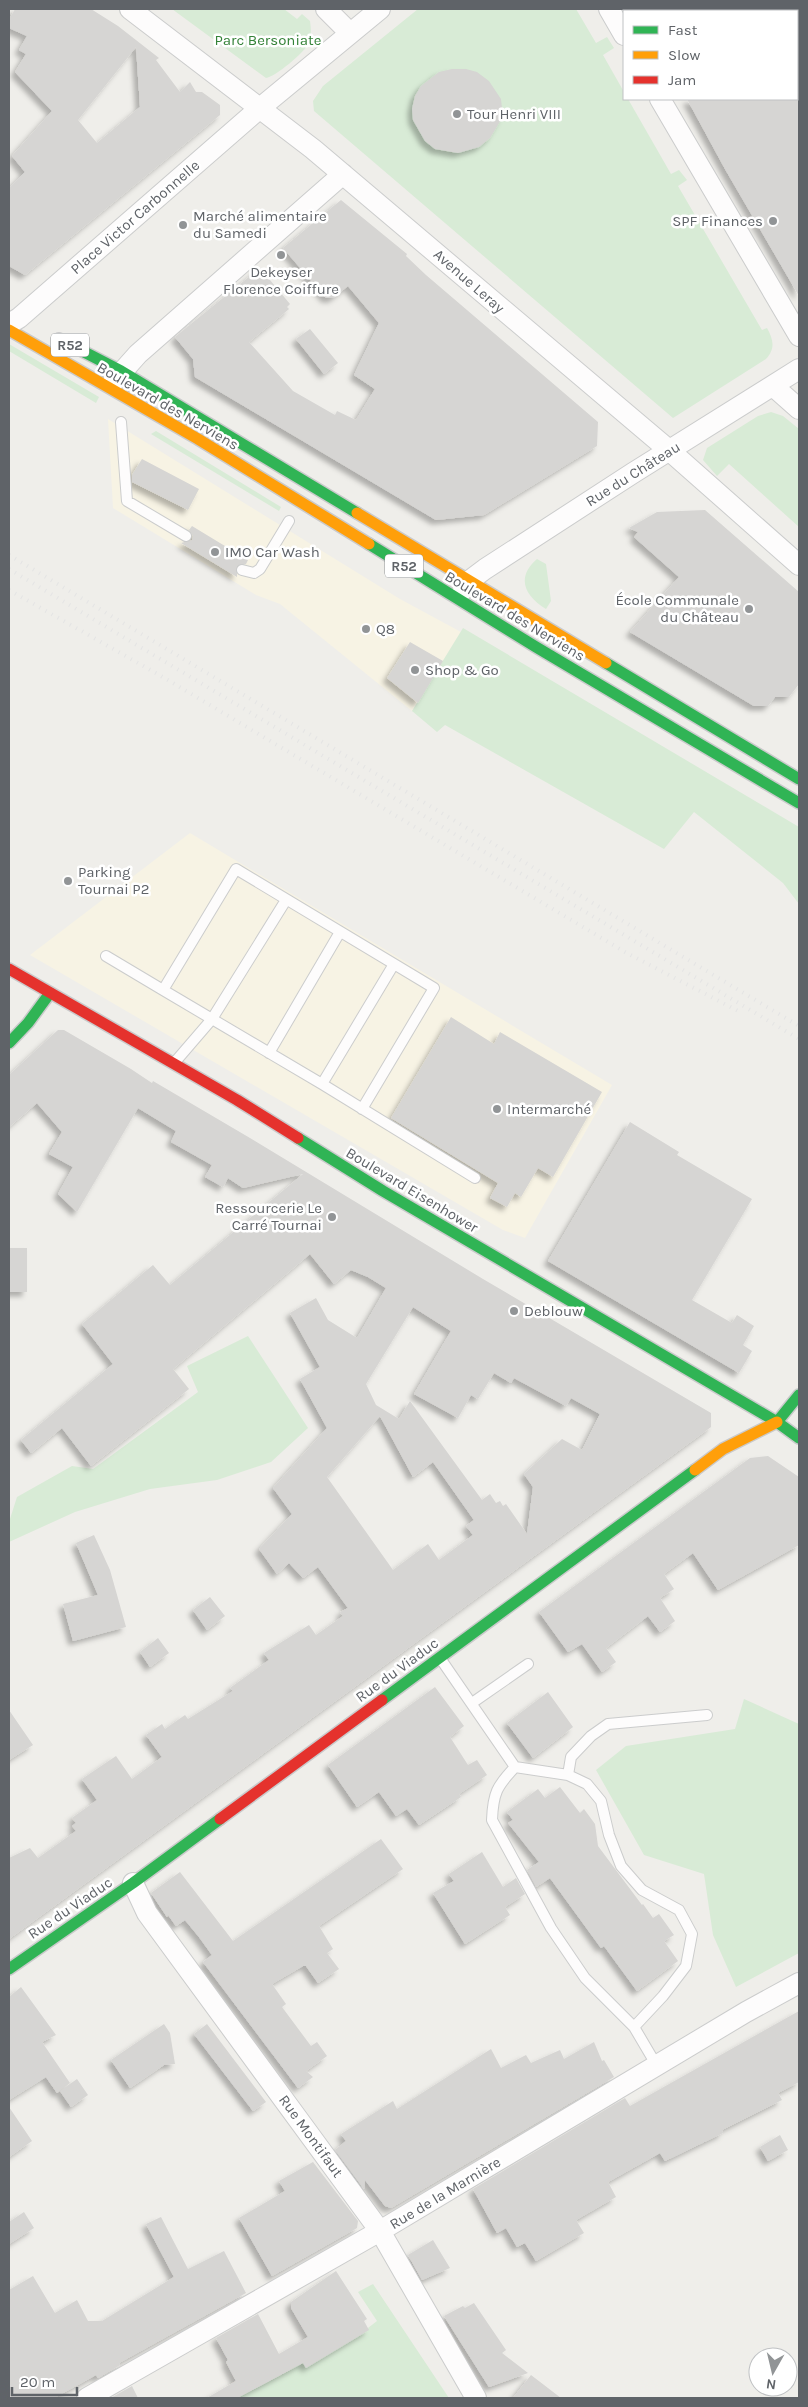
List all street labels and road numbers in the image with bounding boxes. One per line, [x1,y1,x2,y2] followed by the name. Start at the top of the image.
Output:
[67,156,203,278] street label: Place Victor Carbonnelle
[430,245,508,317] street label: Avenue Leray
[51,334,89,356] road number: R52
[94,358,242,454] street label: Boulevard des Nerviens
[582,438,684,510] street label: Rue du Château
[385,554,423,578] road number: R52
[442,567,588,665] street label: Boulevard des Nerviens
[343,1143,482,1237] street label: Boulevard Eisenhower
[352,1634,442,1706] street label: Rue du Viaduc
[24,1873,116,1943] street label: Rue du Viaduc
[275,2091,347,2181] street label: Rue Montifaut
[386,2153,504,2233] street label: Rue de la Marnière

